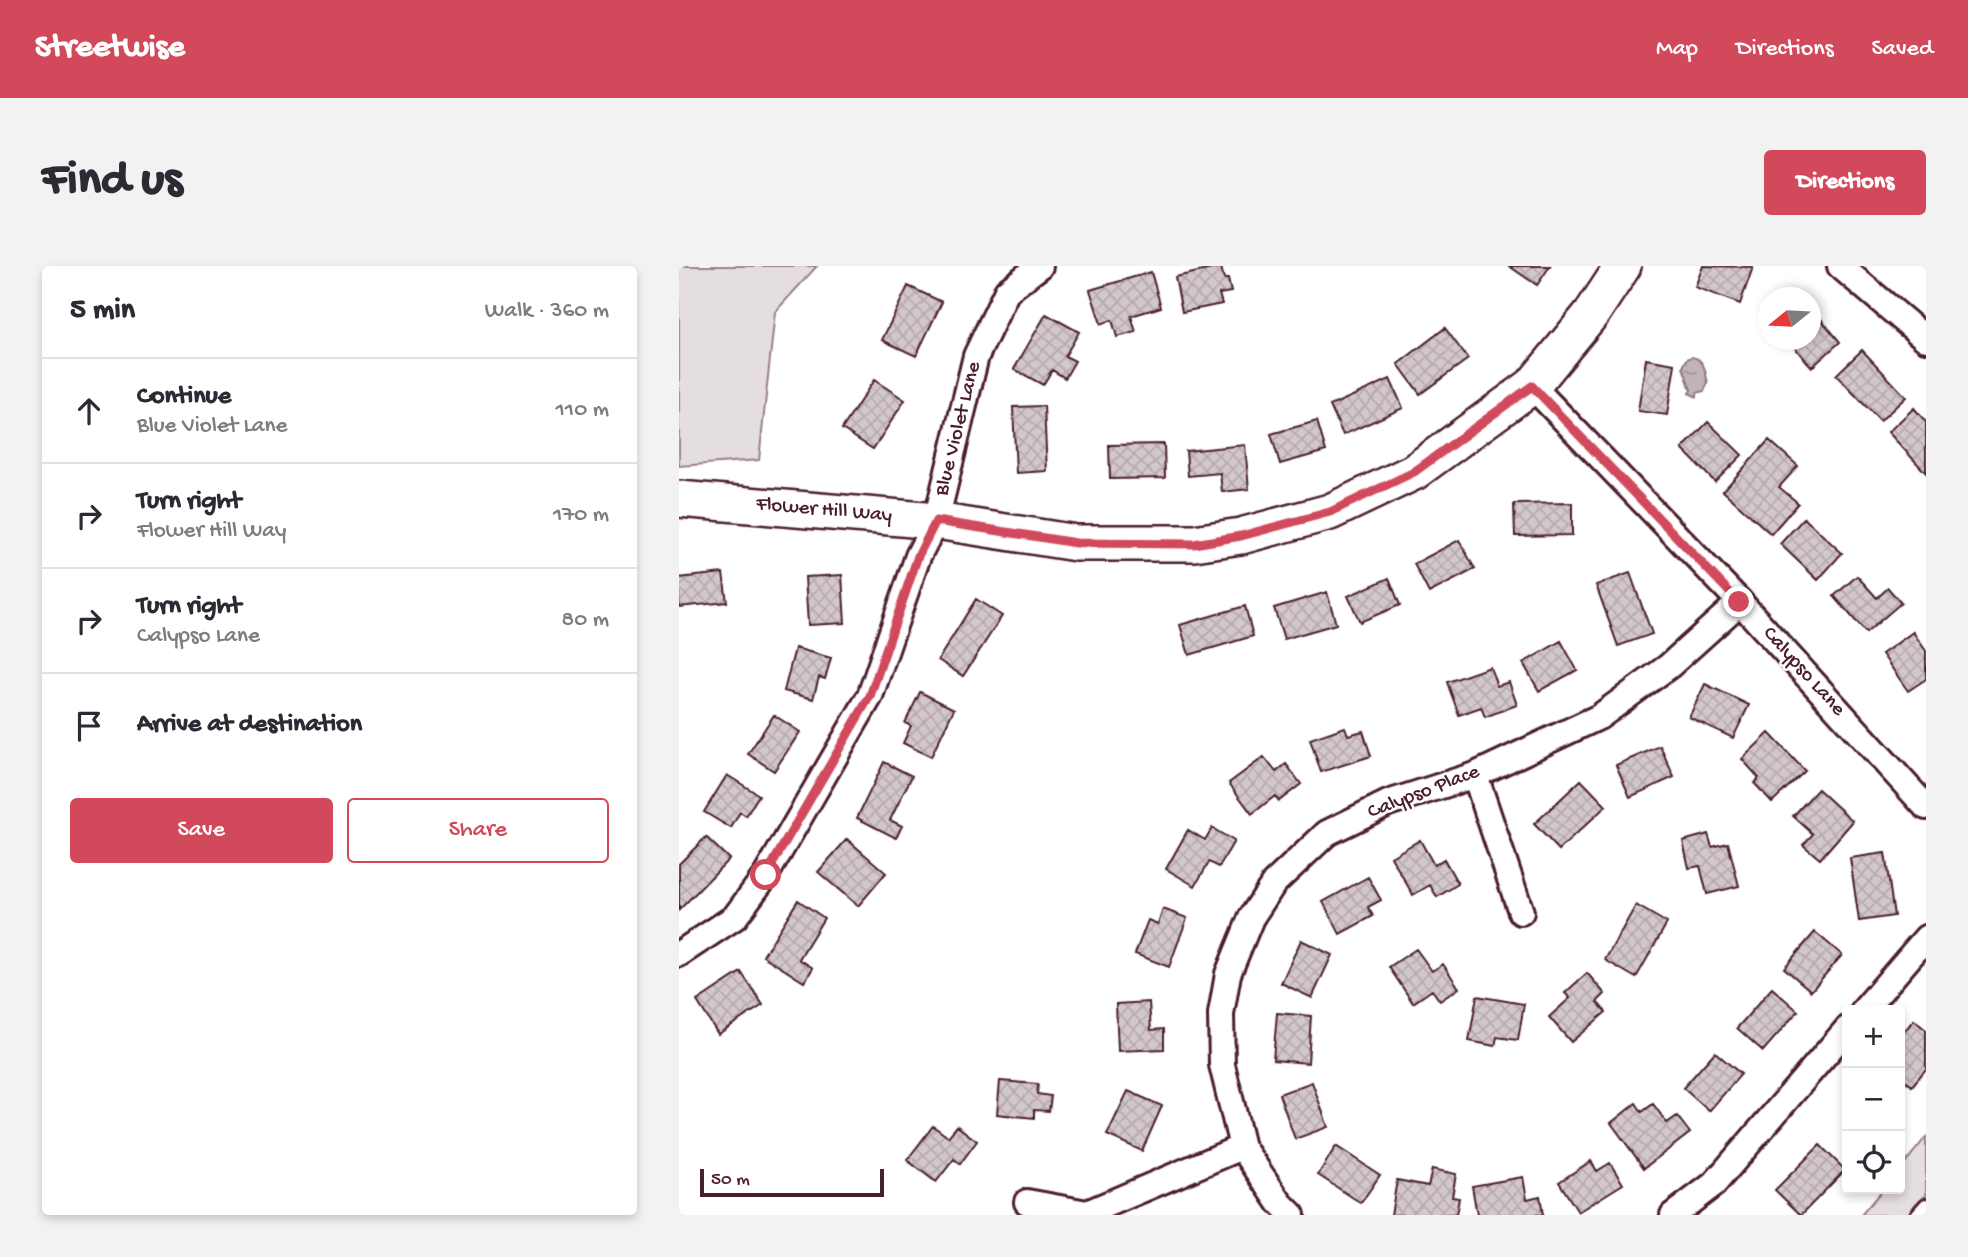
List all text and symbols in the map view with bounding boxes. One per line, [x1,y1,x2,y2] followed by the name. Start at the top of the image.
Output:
[35,30,185,68] text: Streetwise
[1656,35,1698,64] text: Map
[1736,35,1834,64] text: Directions
[1872,35,1933,64] text: Saved
[1764,150,1926,215] button: Directions
[42,153,182,211] text: Find us
[1758,287,1821,350] north arrow
[70,294,135,329] text: 5 min
[485,298,609,325] text: Walk · 360 m
[930,358,988,500] street label: Blue Violet Lane
[137,382,231,413] text: Continue
[70,392,108,430] icon: ahead
[556,397,609,424] text: 110 m
[137,413,287,440] text: Blue Violet Lane
[137,487,241,518] text: Turn right
[754,493,893,529] street label: Flower Hill Way
[70,497,108,535] icon: right
[553,502,609,529] text: 170 m
[137,518,286,545] text: Flower Hill Way
[1723,586,1754,617] route end
[137,592,241,623] text: Turn right
[70,602,108,640] icon: right
[562,607,609,634] text: 80 m
[1756,622,1851,723] street label: Calypso Lane
[137,623,260,650] text: Calypso Lane
[70,707,108,745] icon: arrive
[137,710,362,741] text: Arrive at destination
[1365,760,1485,826] street label: Calypso Place
[70,798,333,863] button: Save
[347,798,609,863] button: Share
[750,859,781,890] route start
[1842,1005,1905,1194] map controls
[1842,1005,1905,1068] button: +
[1842,1068,1905,1131] button: −
[1842,1131,1905,1194] button: locate
[700,1166,884,1198] scale bar
[711,1169,750,1192] text: 50 m

